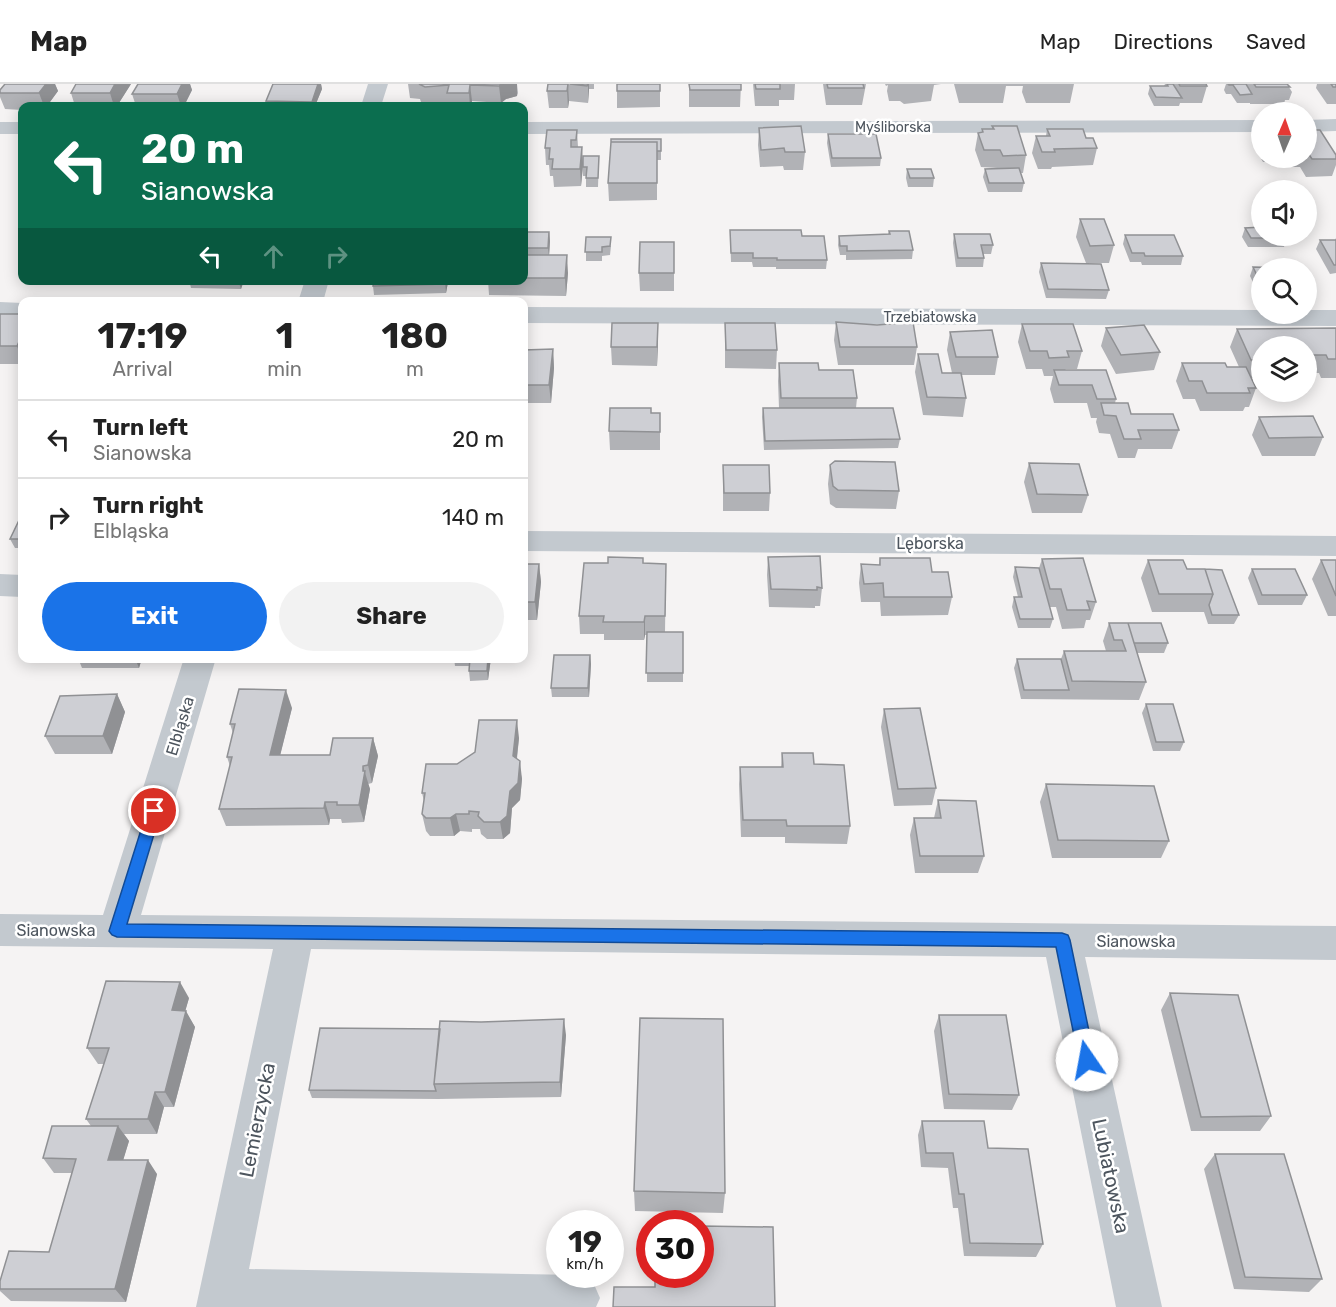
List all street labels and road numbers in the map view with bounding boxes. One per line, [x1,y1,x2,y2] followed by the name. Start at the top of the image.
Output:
[855,119,931,136] street label: Myśliborska
[884,309,976,326] street label: Trzebiatowska
[896,534,964,554] street label: Lęborska
[162,694,198,758] street label: Elbląska
[16,921,96,940] street label: Sianowska
[1096,932,1176,951] street label: Sianowska
[234,1060,280,1180] street label: Lemierzycka
[1087,1116,1135,1236] street label: Lubiatowska

